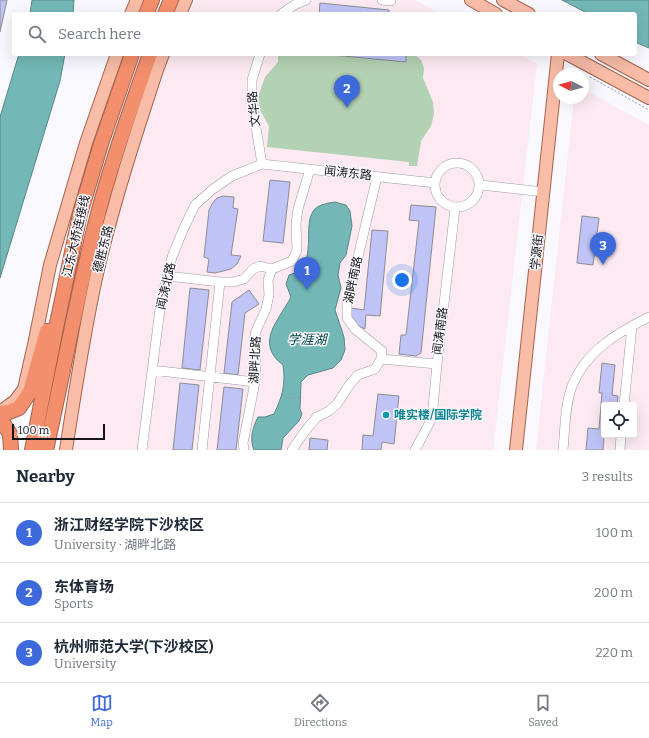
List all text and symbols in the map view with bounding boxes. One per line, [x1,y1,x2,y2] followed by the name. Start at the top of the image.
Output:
[12,12,637,56] search box
[26,23,48,45] icon: search
[58,25,141,43] text: Search here
[553,68,589,104] north arrow
[334,75,360,108] pin: 2
[245,90,263,128] street label: 文华路
[323,164,373,182] street label: 闻涛东路
[60,193,92,279] street label: 江东大桥连接线
[90,224,116,274] street label: 德胜东路
[590,232,616,265] pin: 3
[528,233,546,271] street label: 学源街
[341,255,365,305] street label: 湖畔南路
[294,257,320,290] pin: 1
[154,261,178,311] street label: 闻涛北路
[392,270,412,290] your location
[430,306,450,356] street label: 闻涛南路
[287,332,328,347] water label: 学涯湖
[247,336,263,384] street label: 湖畔北路
[601,402,637,438] map controls
[601,402,637,438] button: locate
[394,408,482,422] place label: 唯实楼/国际学院
[381,410,391,420] marker: 唯实楼/国际学院
[12,422,105,441] scale bar
[18,424,49,437] text: 100 m
[16,466,75,487] text: Nearby
[582,469,633,484] text: 3 results
[54,516,204,534] text: 浙江财经学院下沙校区
[26,525,32,540] text: 1
[596,525,633,540] text: 100 m
[54,537,176,552] text: University · 湖畔北路
[54,578,114,596] text: 东体育场
[25,585,33,600] text: 2
[594,585,633,600] text: 200 m
[54,596,93,611] text: Sports
[54,638,213,656] text: 杭州师范大学(下沙校区)
[25,645,33,660] text: 3
[596,645,633,660] text: 220 m
[54,656,116,671] text: University
[91,692,113,729] tab: Map
[294,692,347,729] tab: Directions
[528,692,558,729] tab: Saved

